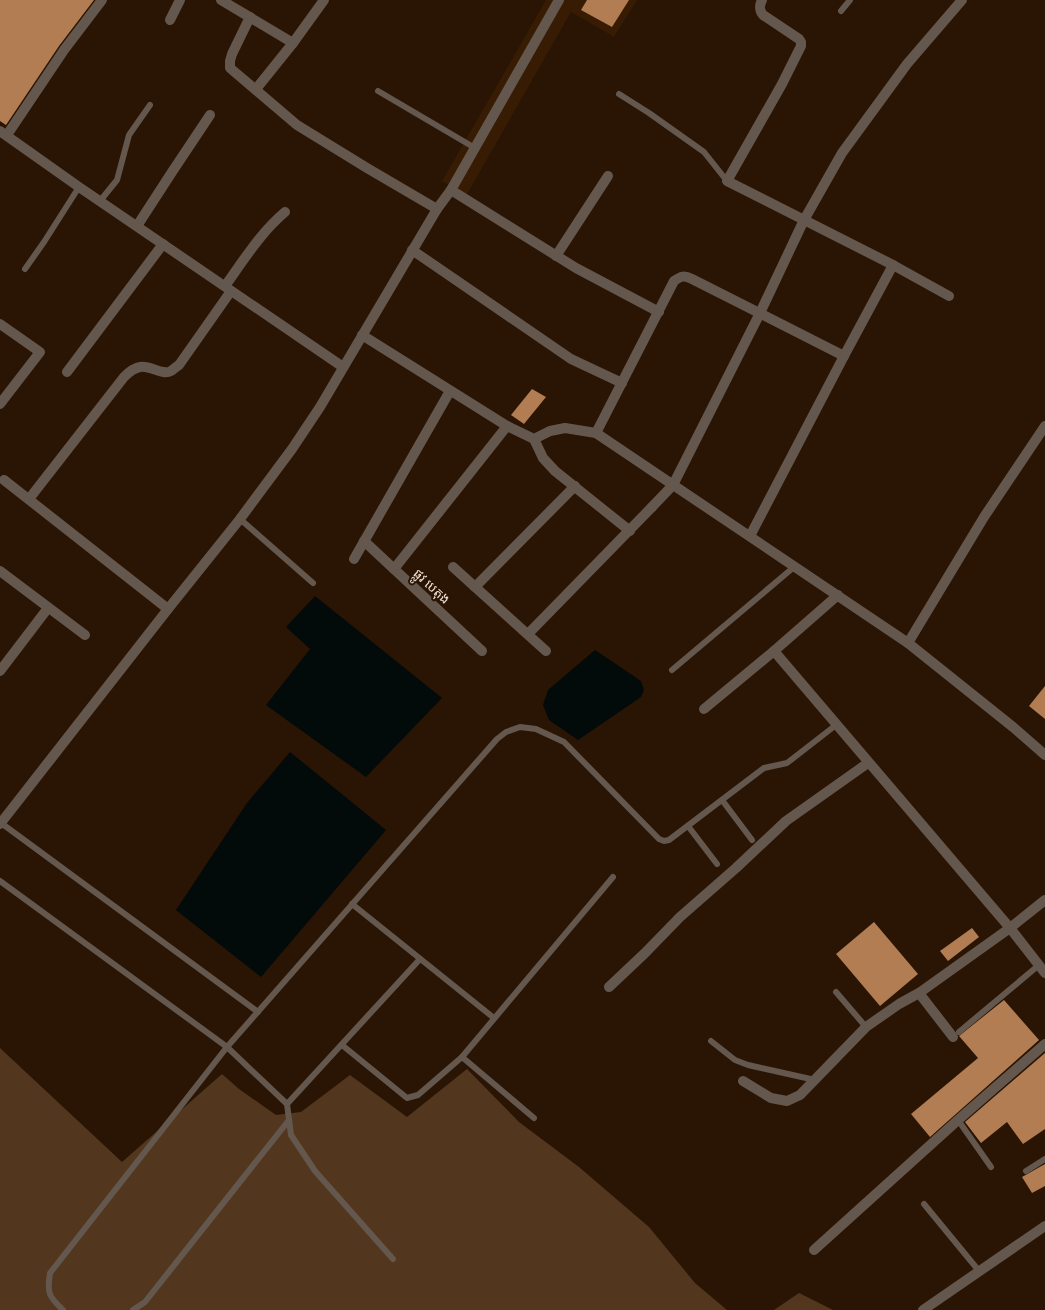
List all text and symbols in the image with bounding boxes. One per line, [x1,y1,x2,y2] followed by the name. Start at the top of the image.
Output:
[408,566,453,610] street label: ផ្លូវ បេតុង

